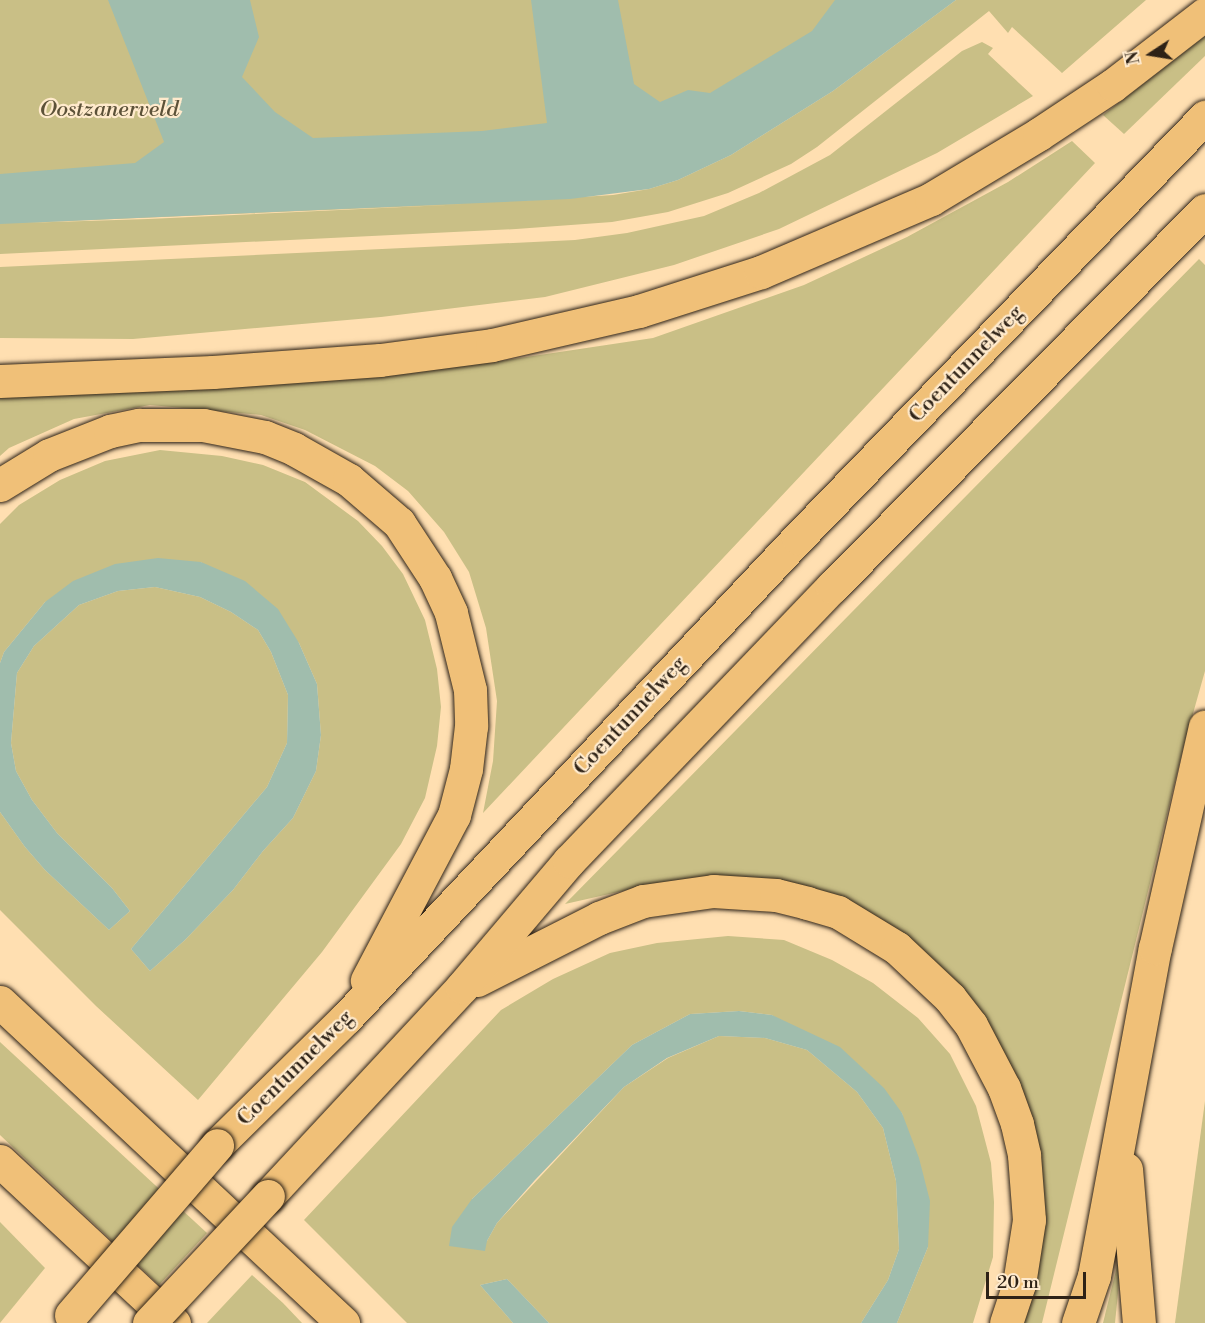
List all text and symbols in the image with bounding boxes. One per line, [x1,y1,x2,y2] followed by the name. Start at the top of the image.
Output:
[1121,24,1181,84] north arrow
[1122,49,1144,66] text: N
[39,97,179,123] park label: Oostzanerveld
[903,300,1029,428] street label: Coentunnelweg
[568,651,692,781] street label: Coentunnelweg
[231,1004,359,1132] street label: Coentunnelweg
[989,1260,1090,1298] scale bar
[997,1271,1039,1294] text: 20 m

